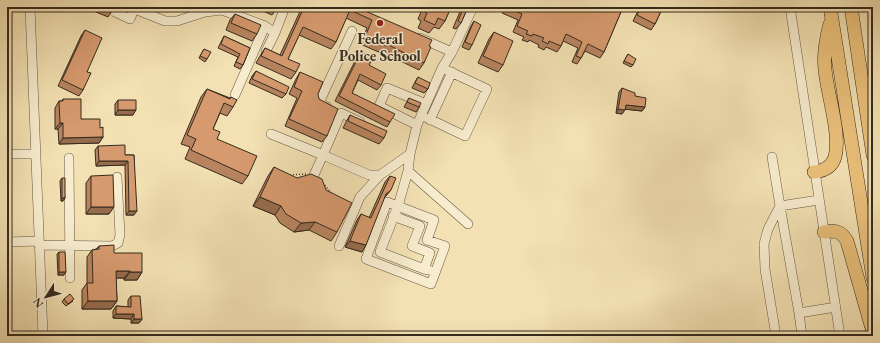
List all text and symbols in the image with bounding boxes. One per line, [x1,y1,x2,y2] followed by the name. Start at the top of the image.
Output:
[375,18,385,28] marker: Federal Police School
[339,29,422,65] place label: Federal Police School
[26,277,66,317] north arrow
[30,295,46,311] text: N

